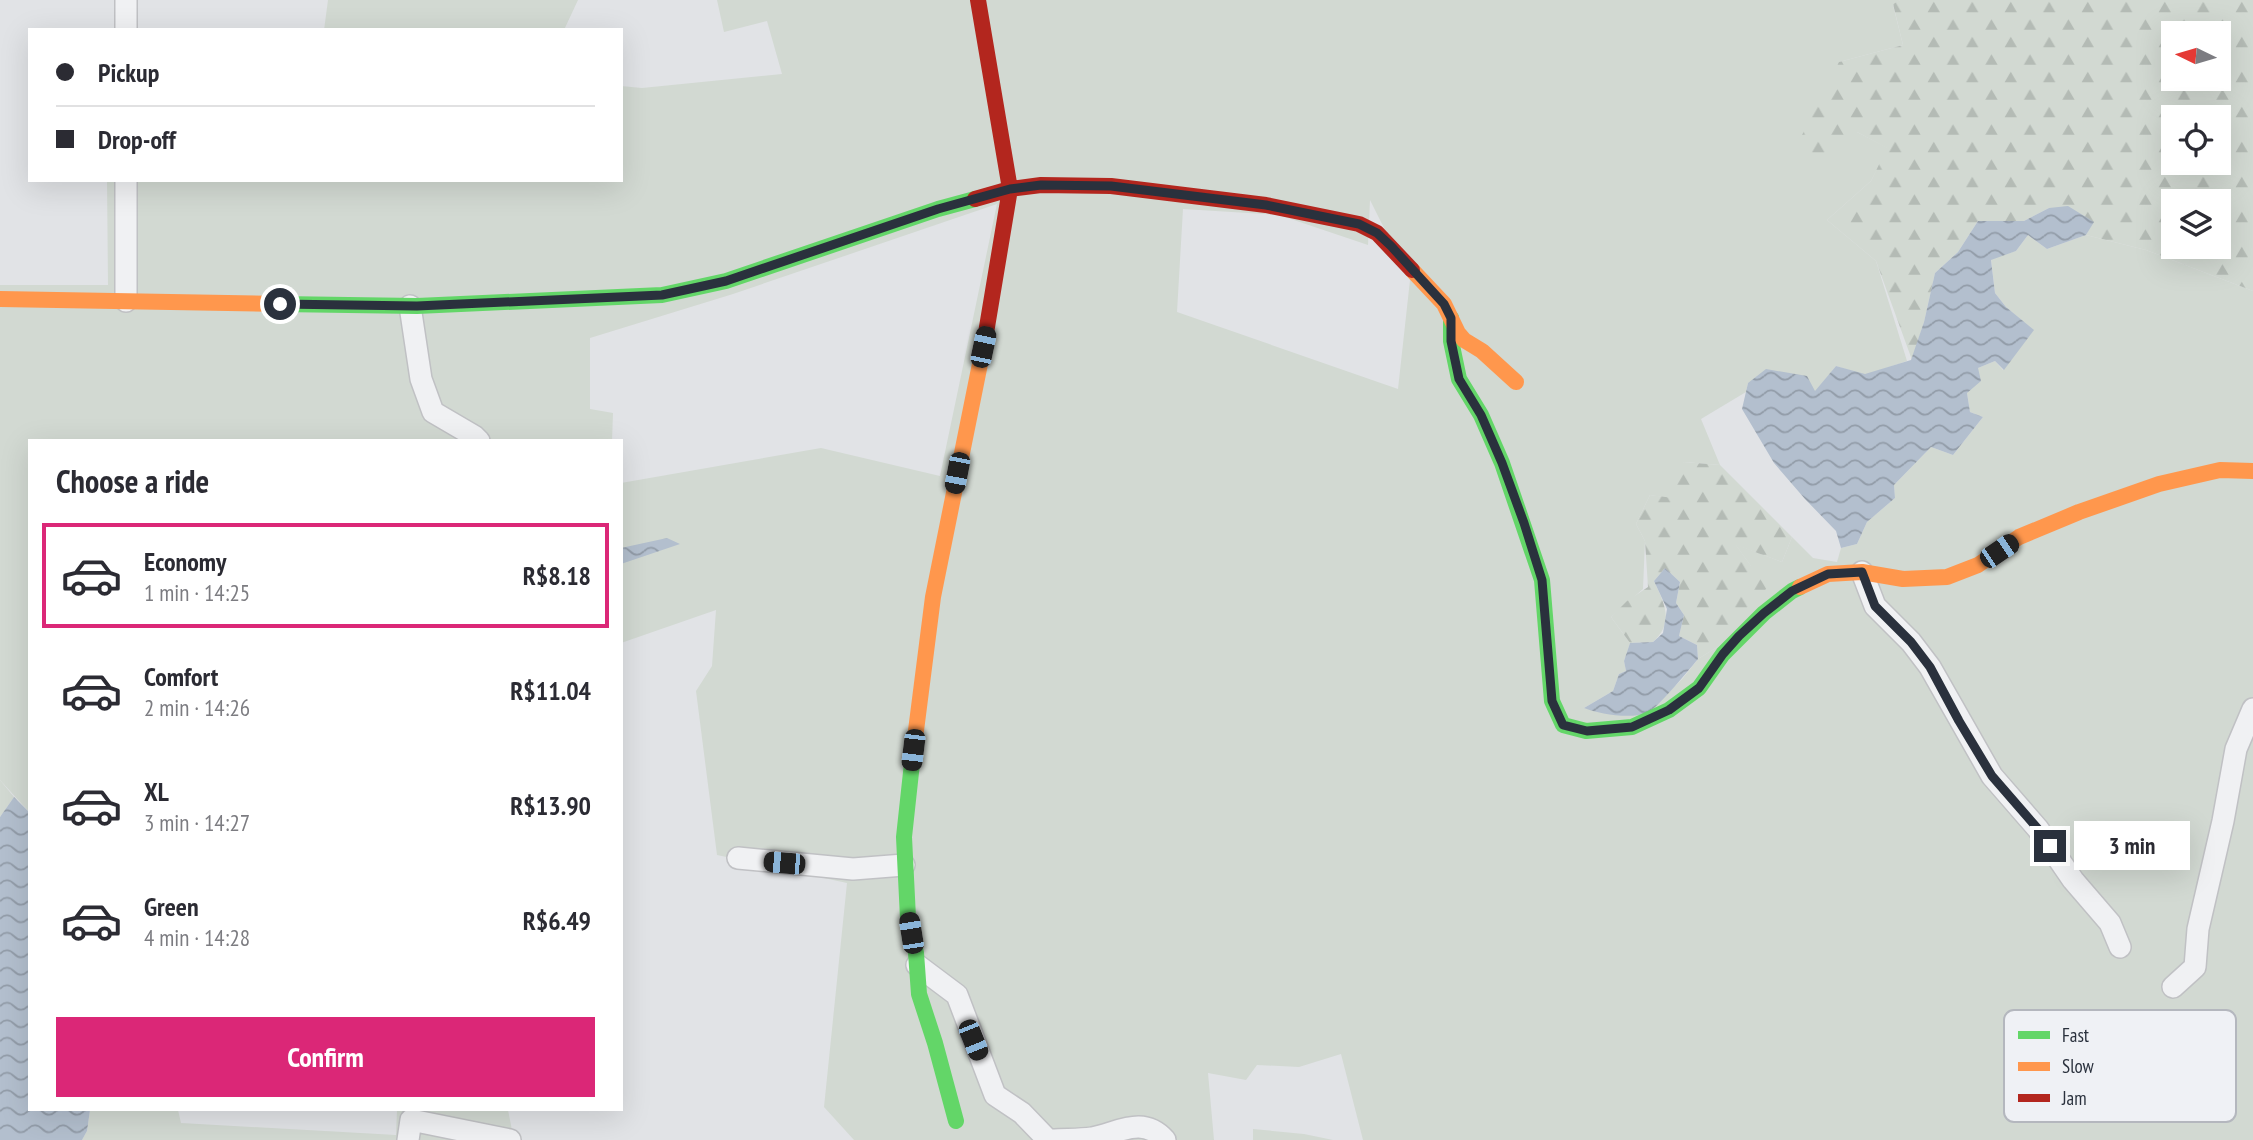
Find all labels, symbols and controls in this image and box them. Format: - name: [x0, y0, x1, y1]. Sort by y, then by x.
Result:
- north arrow: [2161, 21, 2231, 91]
- map controls: [2161, 21, 2231, 259]
- text: Pickup: [98, 56, 159, 89]
- button: locate: [2161, 105, 2231, 175]
- text: Drop-off: [98, 123, 176, 156]
- button: layers: [2161, 189, 2231, 259]
- route start: [264, 288, 296, 320]
- car: [969, 324, 998, 370]
- car: [943, 450, 972, 496]
- text: Choose a ride: [56, 460, 209, 502]
- car: [1976, 531, 2023, 571]
- icon: car: [60, 544, 123, 607]
- text: Economy: [144, 545, 226, 578]
- text: R$8.18: [523, 559, 591, 592]
- text: 1 min · 14:25: [144, 578, 250, 607]
- icon: car: [60, 659, 123, 722]
- text: Comfort: [144, 660, 218, 693]
- text: R$11.04: [510, 674, 591, 707]
- text: 2 min · 14:26: [144, 693, 250, 722]
- car: [901, 728, 926, 772]
- icon: car: [60, 774, 123, 837]
- text: XL: [144, 775, 169, 808]
- text: R$13.90: [510, 789, 591, 822]
- text: 3 min · 14:27: [144, 808, 250, 837]
- callout: 3 min: [2074, 822, 2190, 870]
- route end: [2034, 830, 2066, 862]
- text: 3 min: [2109, 831, 2155, 860]
- car: [763, 851, 806, 875]
- icon: car: [60, 889, 123, 952]
- text: Green: [144, 890, 199, 923]
- text: R$6.49: [523, 904, 591, 937]
- car: [898, 911, 925, 955]
- text: 4 min · 14:28: [144, 923, 250, 952]
- legend: [2004, 1010, 2236, 1122]
- button: Confirm: [56, 1017, 595, 1097]
- car: [956, 1017, 991, 1063]
- text: Fast: [2062, 1023, 2090, 1047]
- text: Slow: [2062, 1054, 2095, 1078]
- text: Jam: [2061, 1086, 2087, 1110]

